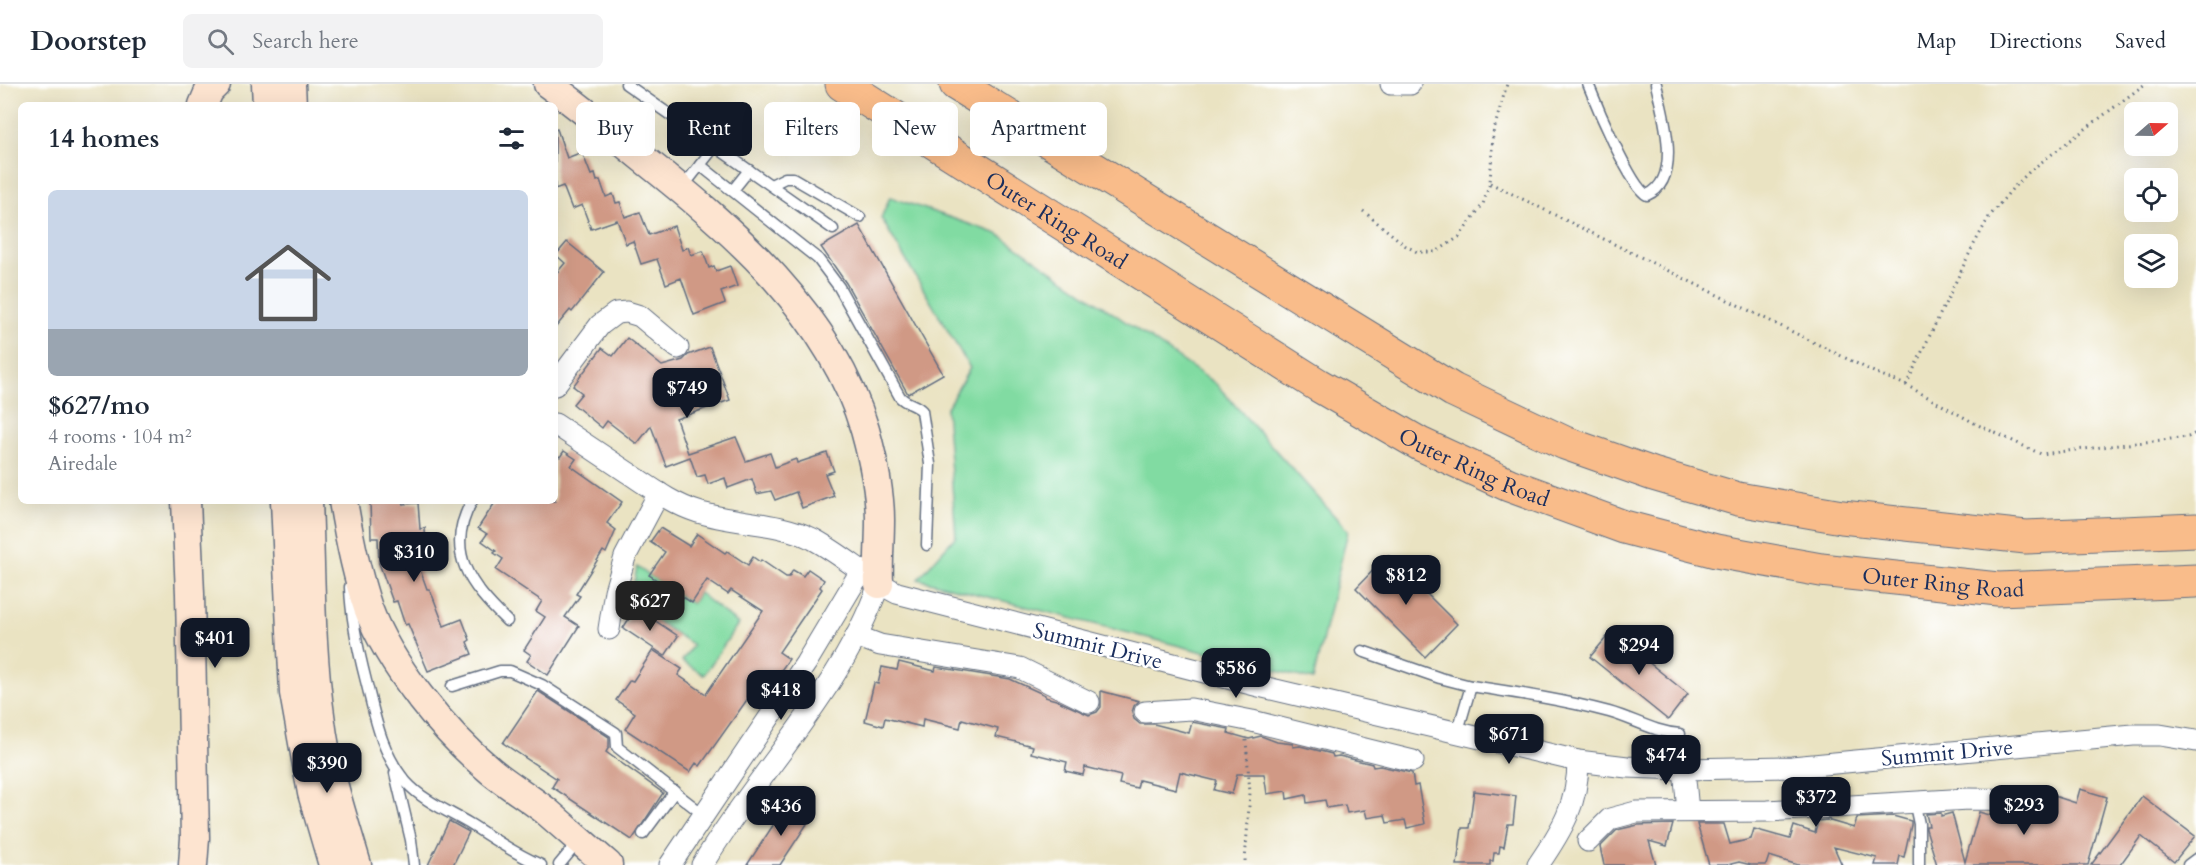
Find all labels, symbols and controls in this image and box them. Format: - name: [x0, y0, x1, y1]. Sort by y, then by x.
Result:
- search box: [183, 14, 603, 68]
- text: Doorstep: [30, 22, 147, 60]
- icon: search: [204, 25, 237, 58]
- text: Search here: [252, 26, 359, 56]
- text: Map: [1916, 27, 1956, 56]
- text: Directions: [1989, 27, 2082, 56]
- text: Saved: [2115, 27, 2166, 56]
- chip: Buy: [576, 102, 655, 156]
- chip: Rent: [667, 102, 752, 156]
- chip: Filters: [764, 102, 860, 156]
- chip: New: [872, 102, 958, 156]
- chip: Apartment: [970, 102, 1107, 156]
- north arrow: [2124, 102, 2178, 156]
- map controls: [2124, 102, 2178, 288]
- text: 14 homes: [48, 121, 159, 156]
- icon: filters: [495, 122, 528, 155]
- street label: Outer Ring Road: [979, 164, 1133, 277]
- button: locate: [2124, 168, 2178, 222]
- icon: home: [234, 229, 342, 337]
- button: layers: [2124, 234, 2178, 288]
- pin: $749: [651, 368, 723, 419]
- text: $749: [667, 374, 707, 401]
- text: $627/mo: [48, 388, 150, 423]
- street label: Outer Ring Road: [1393, 421, 1554, 515]
- text: 4 rooms · 104 m²: [48, 423, 192, 450]
- text: Airedale: [48, 450, 118, 477]
- pin: $310: [378, 532, 450, 583]
- text: $310: [394, 538, 434, 565]
- pin: $812: [1370, 555, 1442, 606]
- text: $812: [1386, 561, 1426, 588]
- street label: Outer Ring Road: [1861, 561, 2025, 605]
- pin: $627: [614, 581, 686, 632]
- text: $627: [630, 587, 670, 614]
- street label: Summit Drive: [1030, 615, 1166, 677]
- pin: $401: [179, 618, 251, 669]
- text: $401: [195, 624, 235, 651]
- pin: $294: [1603, 625, 1675, 676]
- text: $294: [1619, 631, 1659, 658]
- pin: $586: [1200, 648, 1272, 699]
- text: $586: [1216, 654, 1256, 681]
- pin: $418: [745, 670, 817, 721]
- text: $418: [761, 676, 801, 703]
- pin: $671: [1473, 714, 1545, 765]
- text: $671: [1489, 720, 1529, 747]
- street label: Summit Drive: [1880, 732, 2014, 774]
- pin: $474: [1630, 735, 1702, 786]
- text: $474: [1646, 741, 1686, 768]
- pin: $390: [291, 743, 363, 794]
- text: $390: [307, 749, 347, 776]
- pin: $372: [1780, 777, 1852, 828]
- text: $372: [1796, 783, 1836, 810]
- pin: $293: [1988, 785, 2060, 836]
- pin: $436: [745, 786, 817, 837]
- text: $293: [2004, 791, 2044, 818]
- text: $436: [761, 792, 801, 819]

